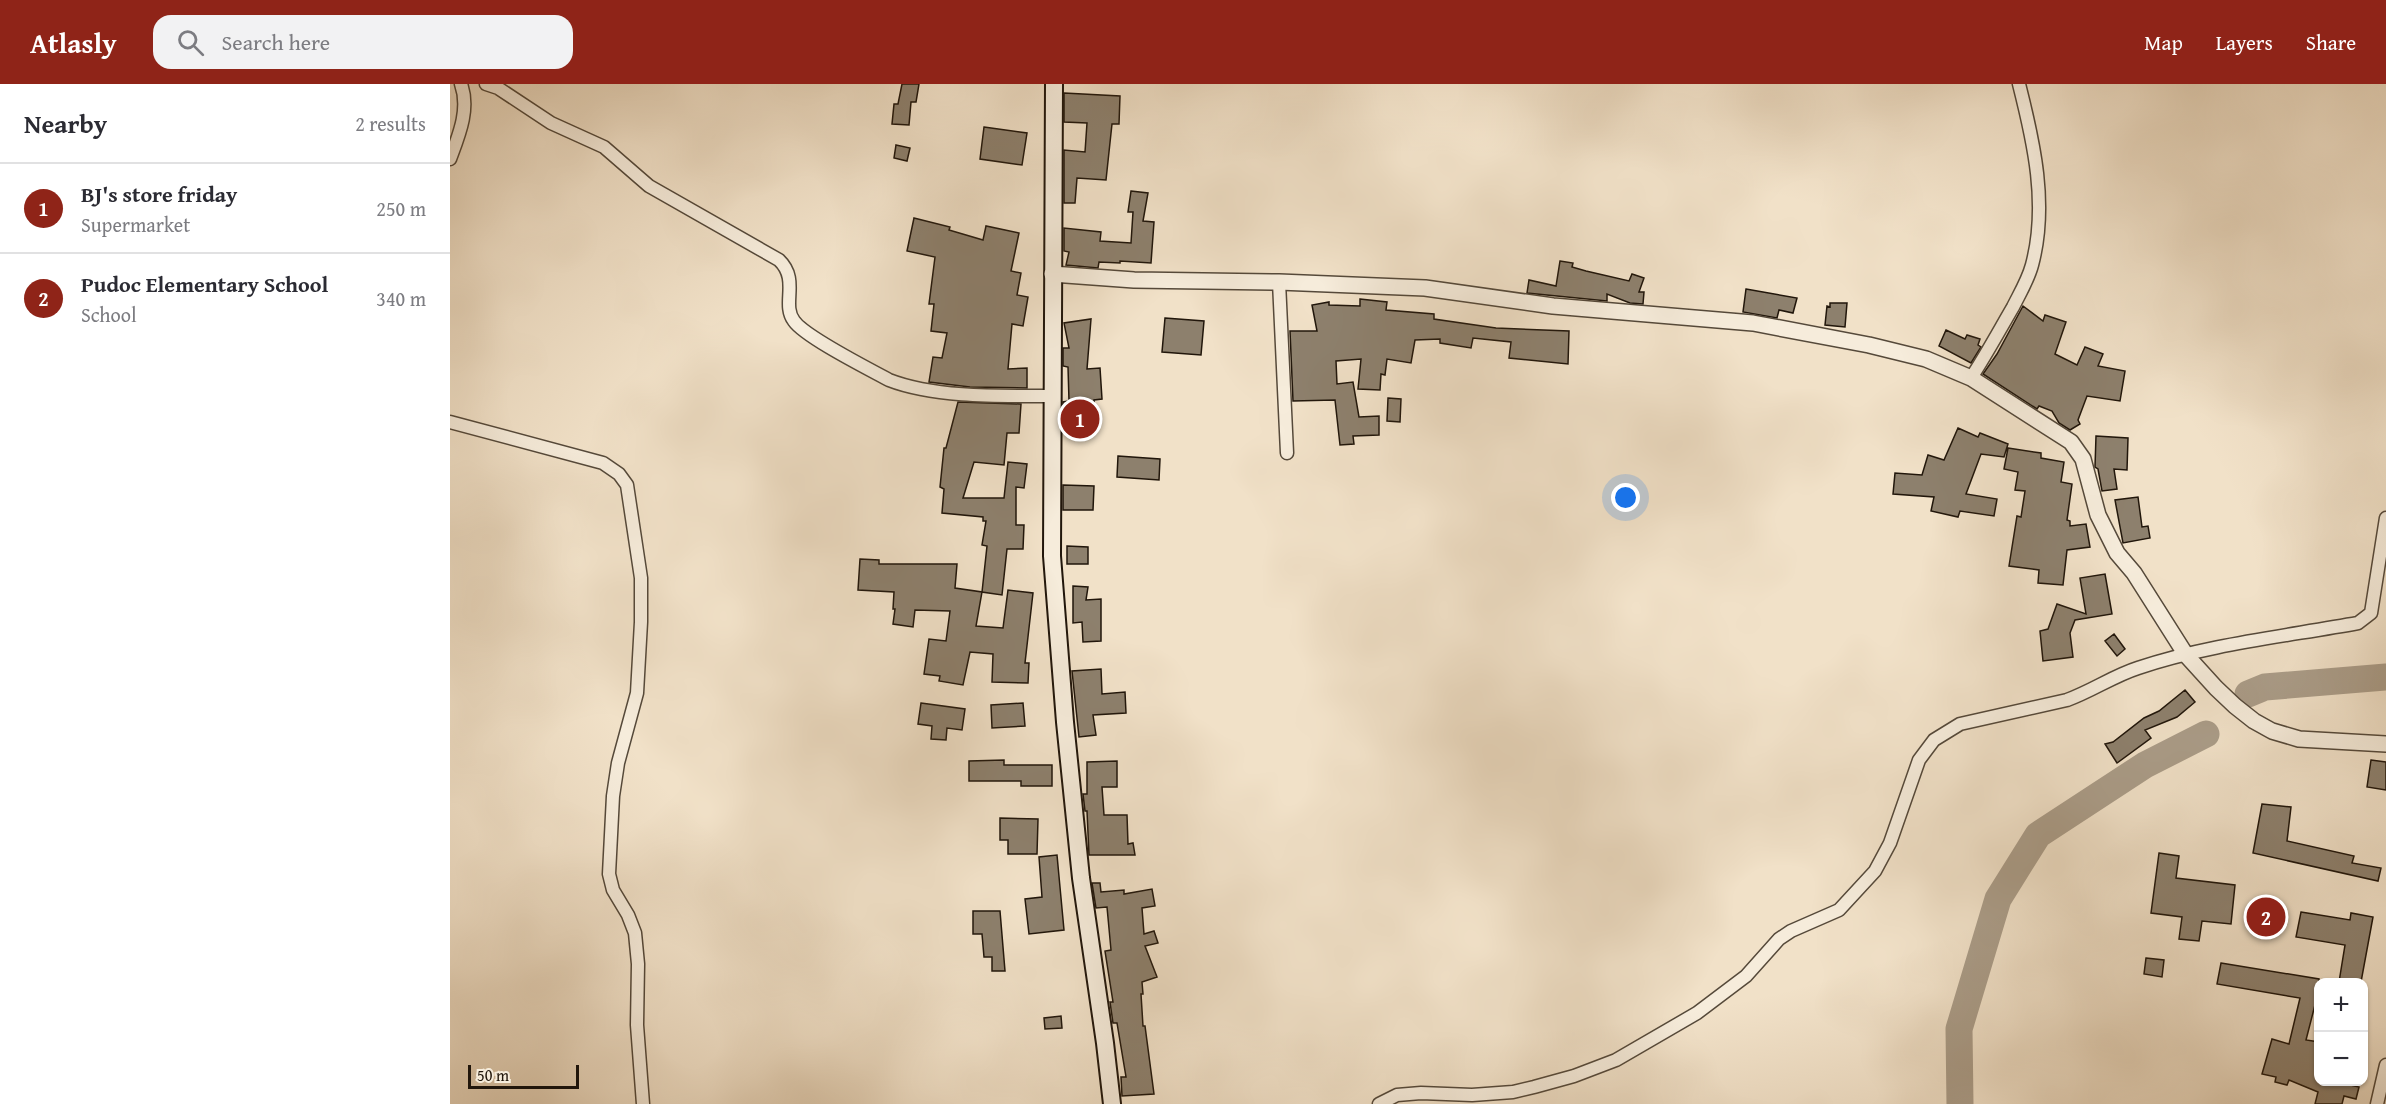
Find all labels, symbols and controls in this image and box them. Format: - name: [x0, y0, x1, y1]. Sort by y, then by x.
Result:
- search box: [153, 15, 573, 69]
- text: Atlasly: [30, 22, 117, 63]
- icon: search: [174, 26, 207, 59]
- text: Search here: [222, 26, 330, 58]
- text: Map: [2144, 27, 2183, 58]
- text: Layers: [2216, 27, 2273, 58]
- text: Share: [2306, 27, 2356, 58]
- text: Nearby: [24, 104, 107, 143]
- text: 2 results: [355, 109, 426, 138]
- text: BJ's store friday: [81, 178, 237, 210]
- text: 1: [38, 194, 49, 223]
- text: 250 m: [376, 194, 426, 223]
- text: Supermarket: [81, 210, 190, 239]
- text: Pudoc Elementary School: [81, 268, 328, 300]
- text: 2: [38, 284, 49, 313]
- text: 340 m: [376, 284, 426, 313]
- text: School: [81, 300, 137, 329]
- pin: 1: [1060, 396, 1100, 442]
- your location: [1611, 483, 1640, 512]
- pin: 2: [2246, 894, 2286, 940]
- map controls: [2314, 978, 2368, 1086]
- button: +: [2314, 978, 2368, 1032]
- button: −: [2314, 1032, 2368, 1086]
- scale bar: [468, 1062, 579, 1090]
- text: 50 m: [477, 1063, 509, 1087]

